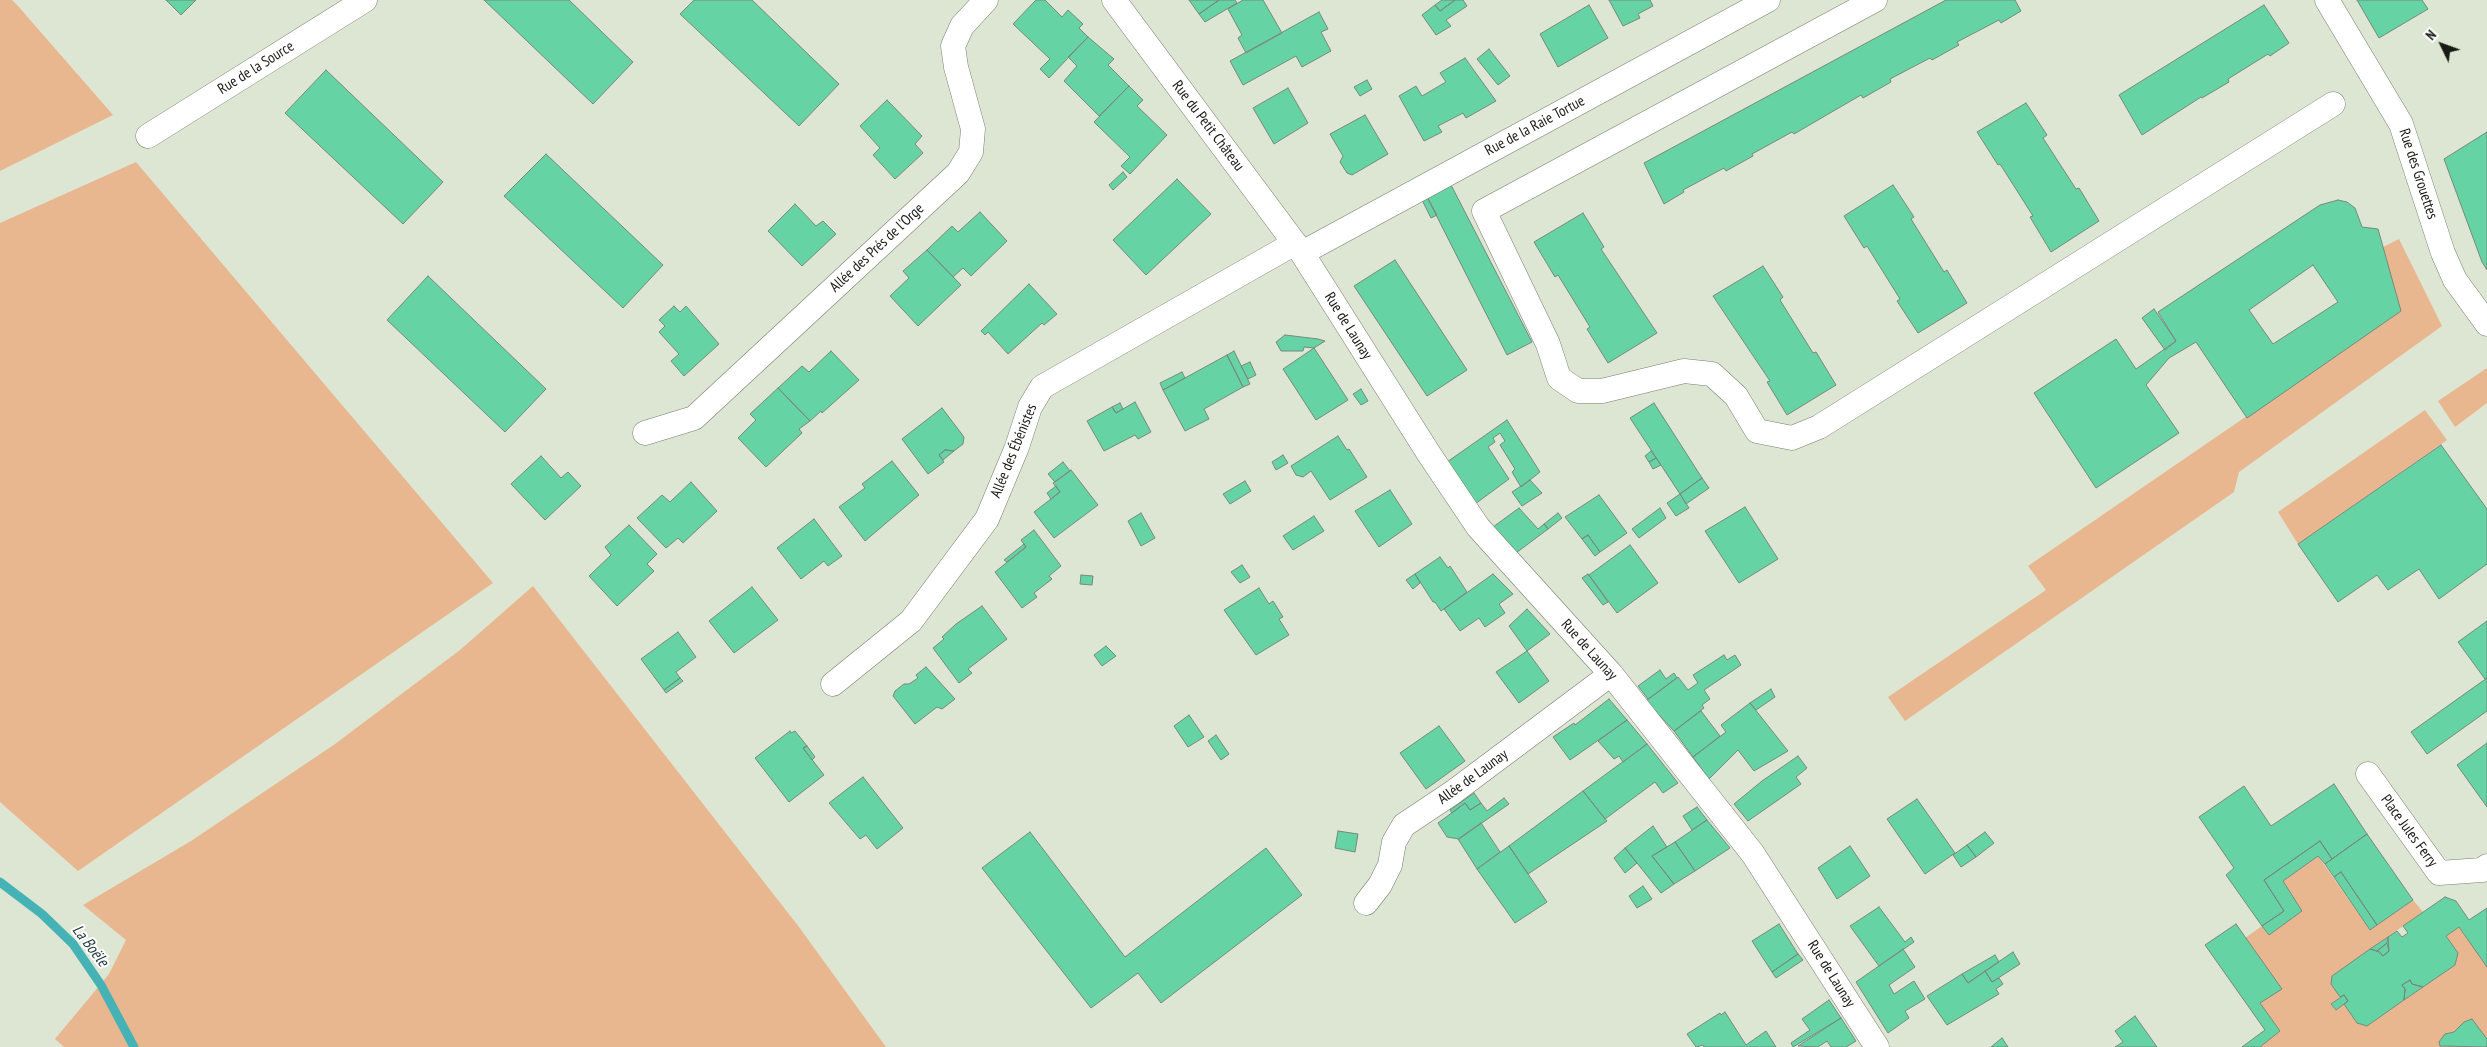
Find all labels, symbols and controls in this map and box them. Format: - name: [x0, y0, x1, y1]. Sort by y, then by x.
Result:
- north arrow: [2417, 20, 2467, 70]
- text: N: [2422, 26, 2440, 44]
- street label: Rue de la Source: [215, 37, 297, 99]
- street label: Rue du Petit Château: [1168, 77, 1248, 175]
- street label: Rue de la Raie Tortue: [1482, 92, 1588, 160]
- street label: Rue des Grouettes: [2395, 126, 2441, 222]
- street label: Allée des Prés de l'Orge: [826, 200, 928, 296]
- street label: Rue de Launay: [1320, 289, 1376, 363]
- street label: Allée des Ébénistes: [987, 401, 1041, 501]
- street label: Rue de Launay: [1557, 616, 1621, 684]
- street label: Allée de Launay: [1434, 746, 1512, 808]
- street label: Place Jules Ferry: [2377, 791, 2441, 871]
- water label: La Boële: [68, 921, 112, 971]
- street label: Rue de Launay: [1803, 937, 1859, 1011]

